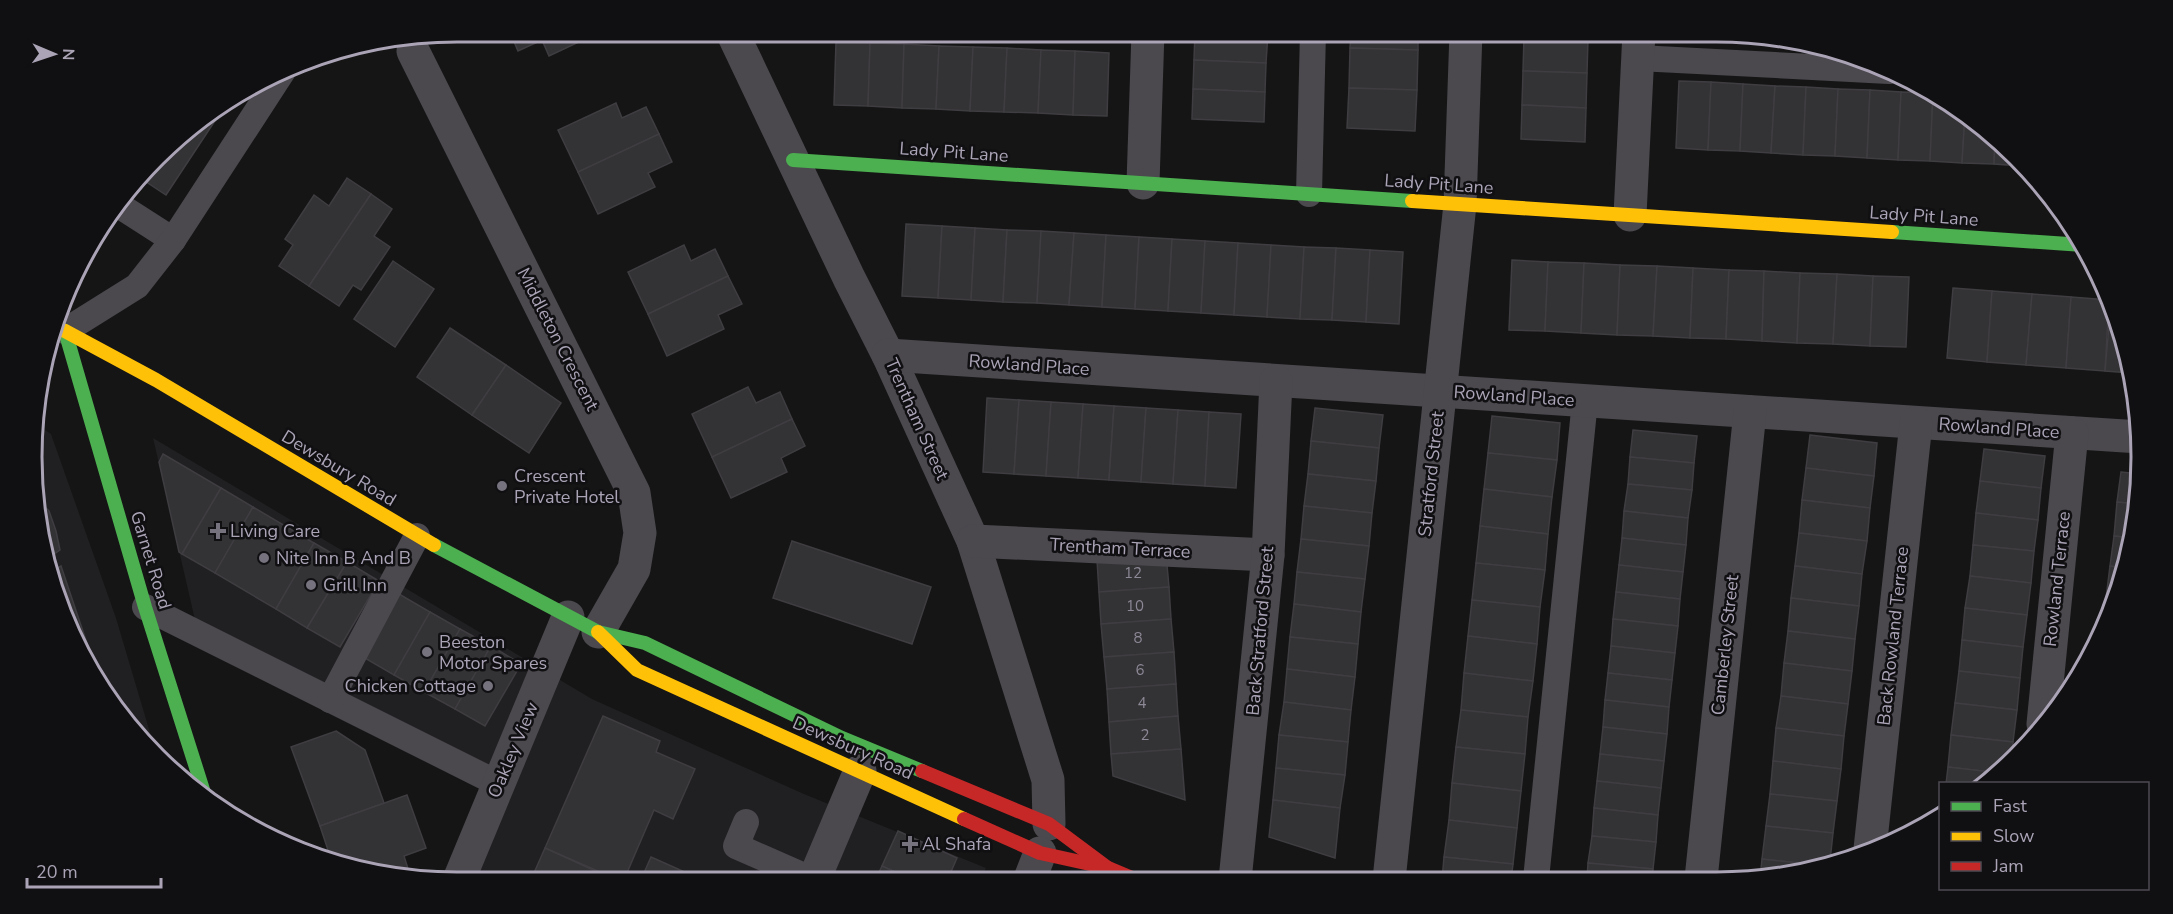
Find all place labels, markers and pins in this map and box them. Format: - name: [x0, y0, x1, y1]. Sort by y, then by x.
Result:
- place label: Crescent Private Hotel: [514, 464, 620, 509]
- marker: Crescent Private Hotel: [495, 479, 509, 493]
- place label: Living Care: [230, 519, 320, 543]
- marker: Living Care: [211, 524, 225, 538]
- place label: Nite Inn B And B: [276, 546, 411, 570]
- marker: Nite Inn B And B: [257, 551, 271, 565]
- place label: Grill Inn: [323, 573, 387, 597]
- marker: Grill Inn: [304, 578, 318, 592]
- place label: Beeston Motor Spares: [439, 630, 547, 675]
- marker: Beeston Motor Spares: [420, 645, 434, 659]
- place label: Chicken Cottage: [345, 674, 476, 698]
- marker: Chicken Cottage: [481, 679, 495, 693]
- place label: Al Shafa: [922, 832, 991, 856]
- marker: Al Shafa: [903, 837, 917, 851]

